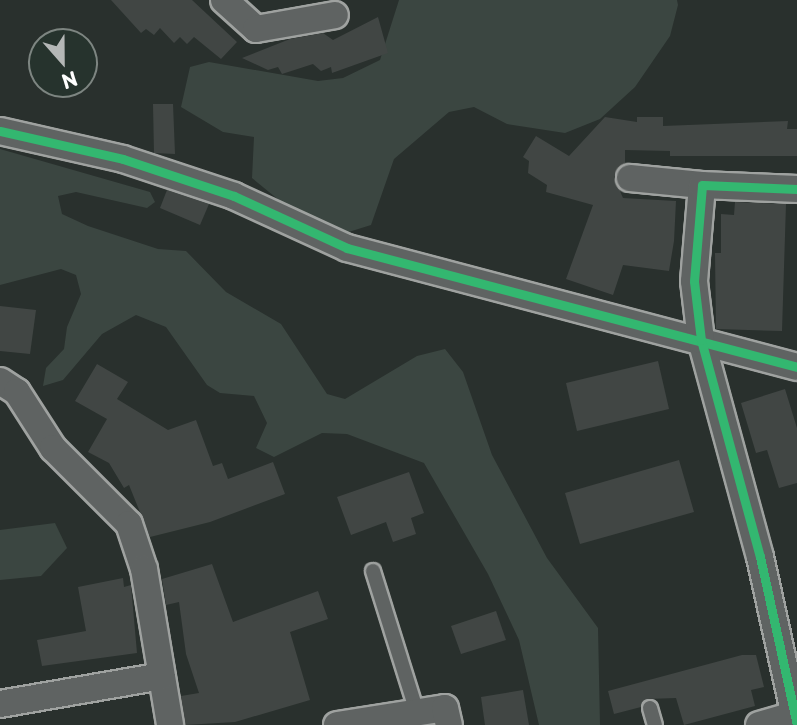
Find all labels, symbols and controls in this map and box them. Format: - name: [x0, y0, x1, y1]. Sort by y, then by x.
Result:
- north arrow: [28, 28, 98, 98]
- text: N: [58, 65, 82, 97]

